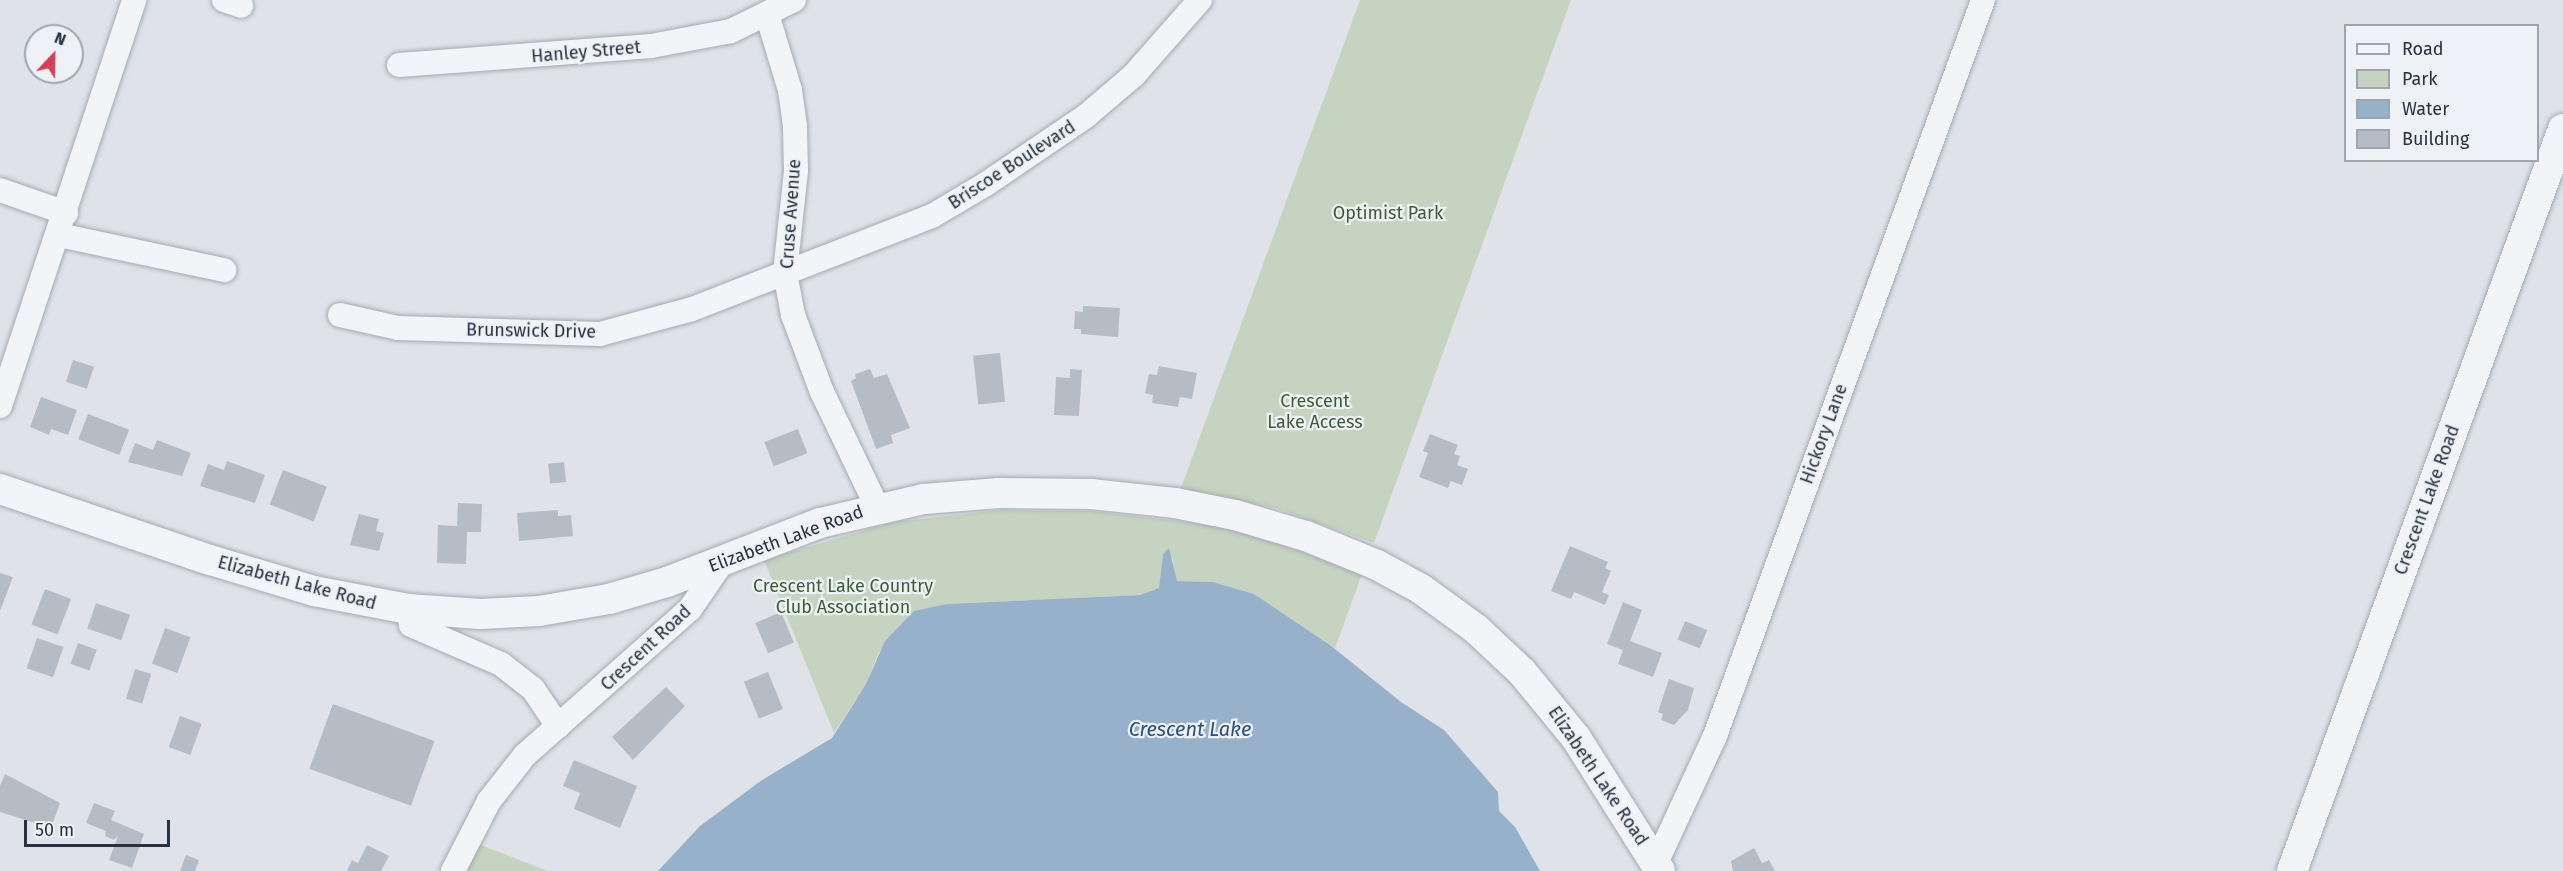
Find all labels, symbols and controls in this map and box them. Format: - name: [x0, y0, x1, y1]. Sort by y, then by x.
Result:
- north arrow: [24, 24, 84, 84]
- legend: [2344, 24, 2539, 162]
- text: N: [52, 28, 69, 49]
- street label: Hanley Street: [530, 36, 642, 68]
- text: Road: [2402, 38, 2444, 60]
- text: Park: [2402, 68, 2437, 90]
- text: Water: [2402, 98, 2449, 120]
- street label: Briscoe Boulevard: [944, 116, 1080, 214]
- text: Building: [2402, 128, 2469, 150]
- street label: Cruse Avenue: [776, 158, 806, 270]
- park label: Optimist Park: [1333, 202, 1443, 224]
- street label: Brunswick Drive: [466, 319, 596, 343]
- street label: Hickory Lane: [1796, 381, 1852, 487]
- park label: Crescent Lake Access: [1267, 391, 1363, 434]
- street label: Crescent Lake Road: [2390, 422, 2464, 578]
- street label: Elizabeth Lake Road: [706, 501, 866, 577]
- street label: Elizabeth Lake Road: [215, 551, 379, 615]
- park label: Crescent Lake Country Club Association: [753, 576, 933, 618]
- street label: Crescent Road: [596, 601, 696, 695]
- street label: Elizabeth Lake Road: [1543, 702, 1653, 850]
- water label: Crescent Lake: [1129, 717, 1251, 741]
- scale bar: [27, 808, 172, 846]
- text: 50 m: [35, 819, 74, 841]

